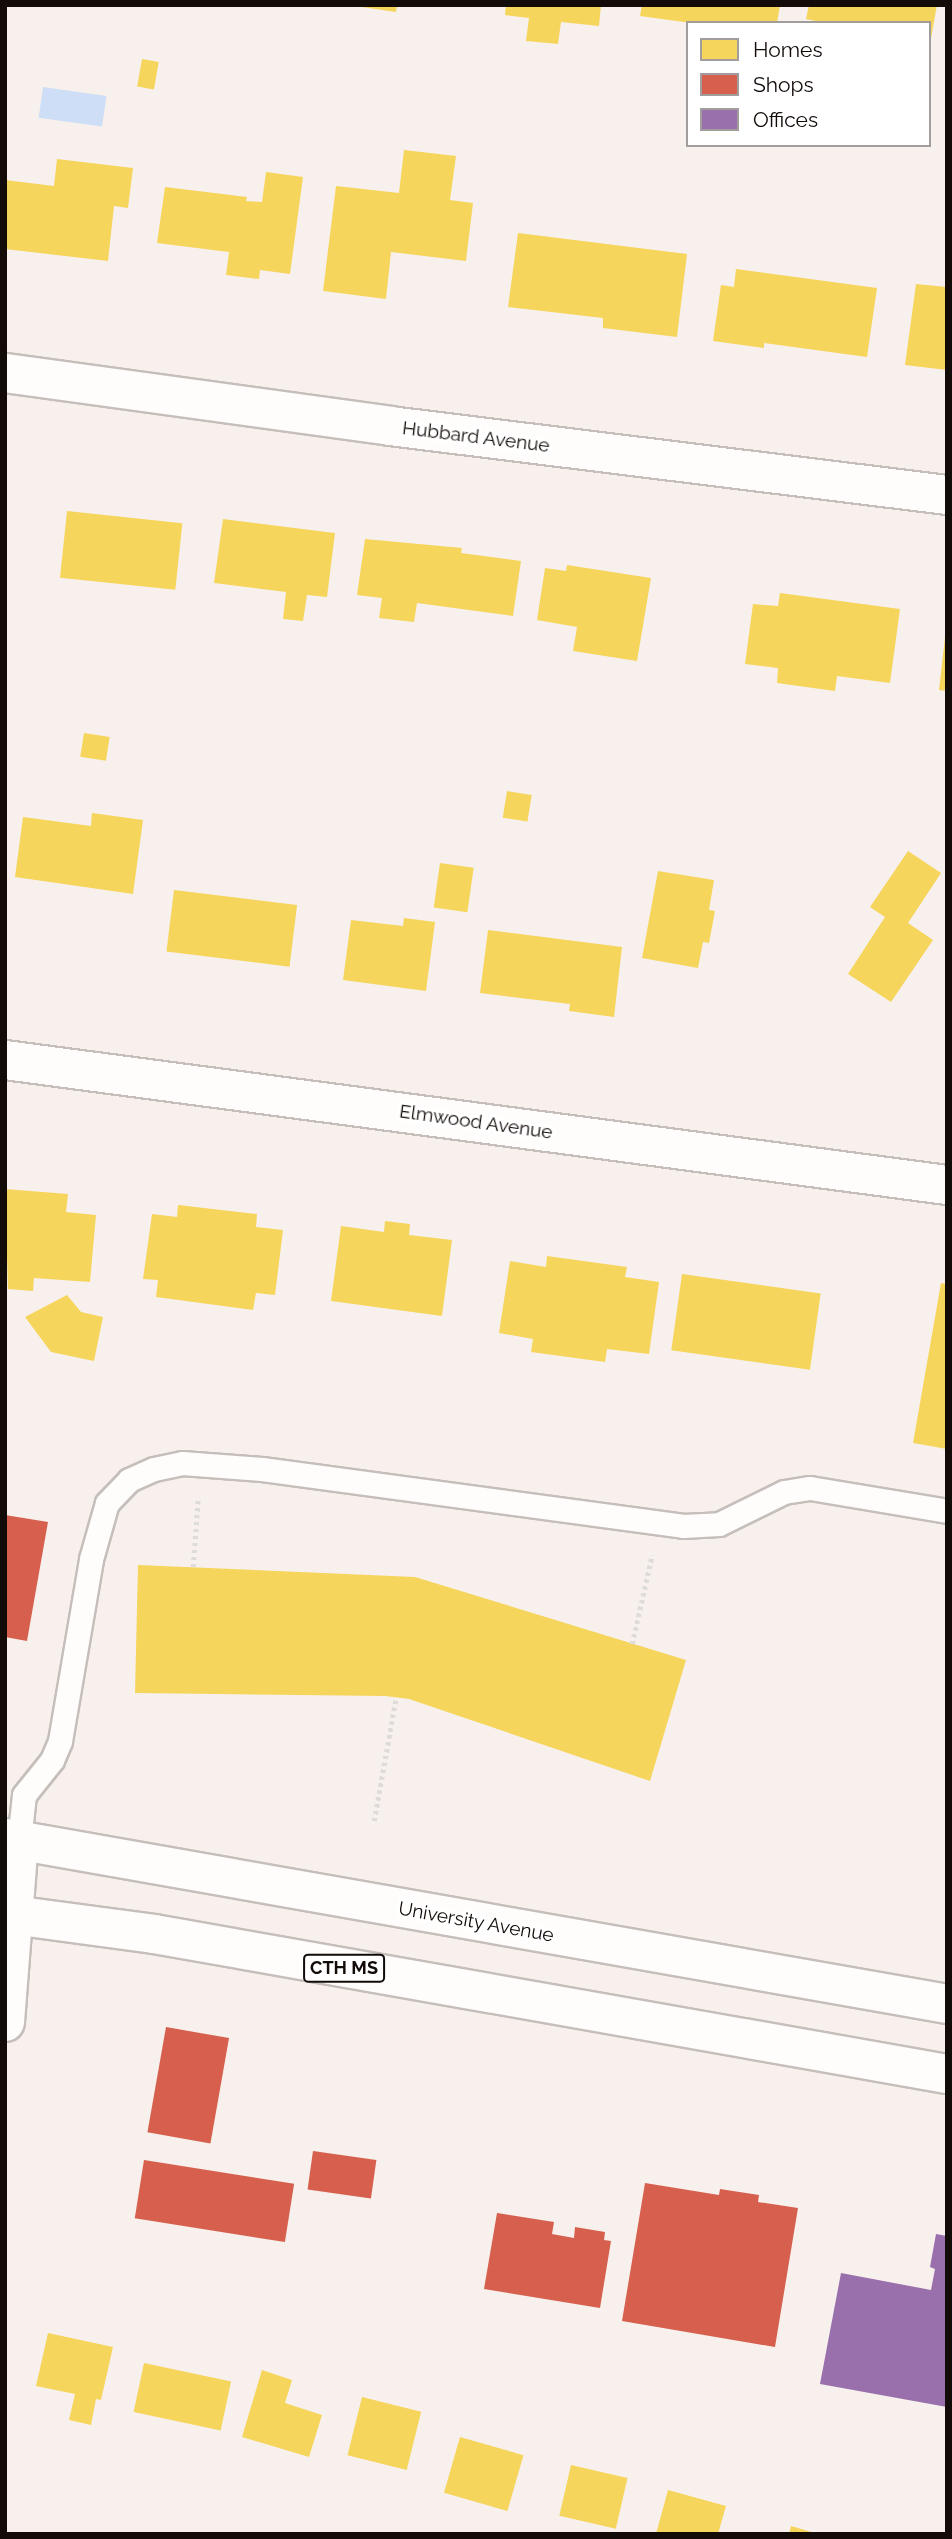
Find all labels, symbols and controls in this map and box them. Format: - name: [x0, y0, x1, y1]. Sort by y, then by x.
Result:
- legend: [686, 21, 931, 147]
- text: Homes: [753, 37, 823, 62]
- text: Shops: [753, 72, 814, 97]
- text: Offices: [753, 107, 818, 132]
- street label: Hubbard Avenue: [401, 417, 551, 457]
- street label: Elmwood Avenue: [398, 1100, 554, 1144]
- street label: University Avenue: [396, 1897, 556, 1947]
- road number: CTH MS: [302, 1954, 386, 1982]

